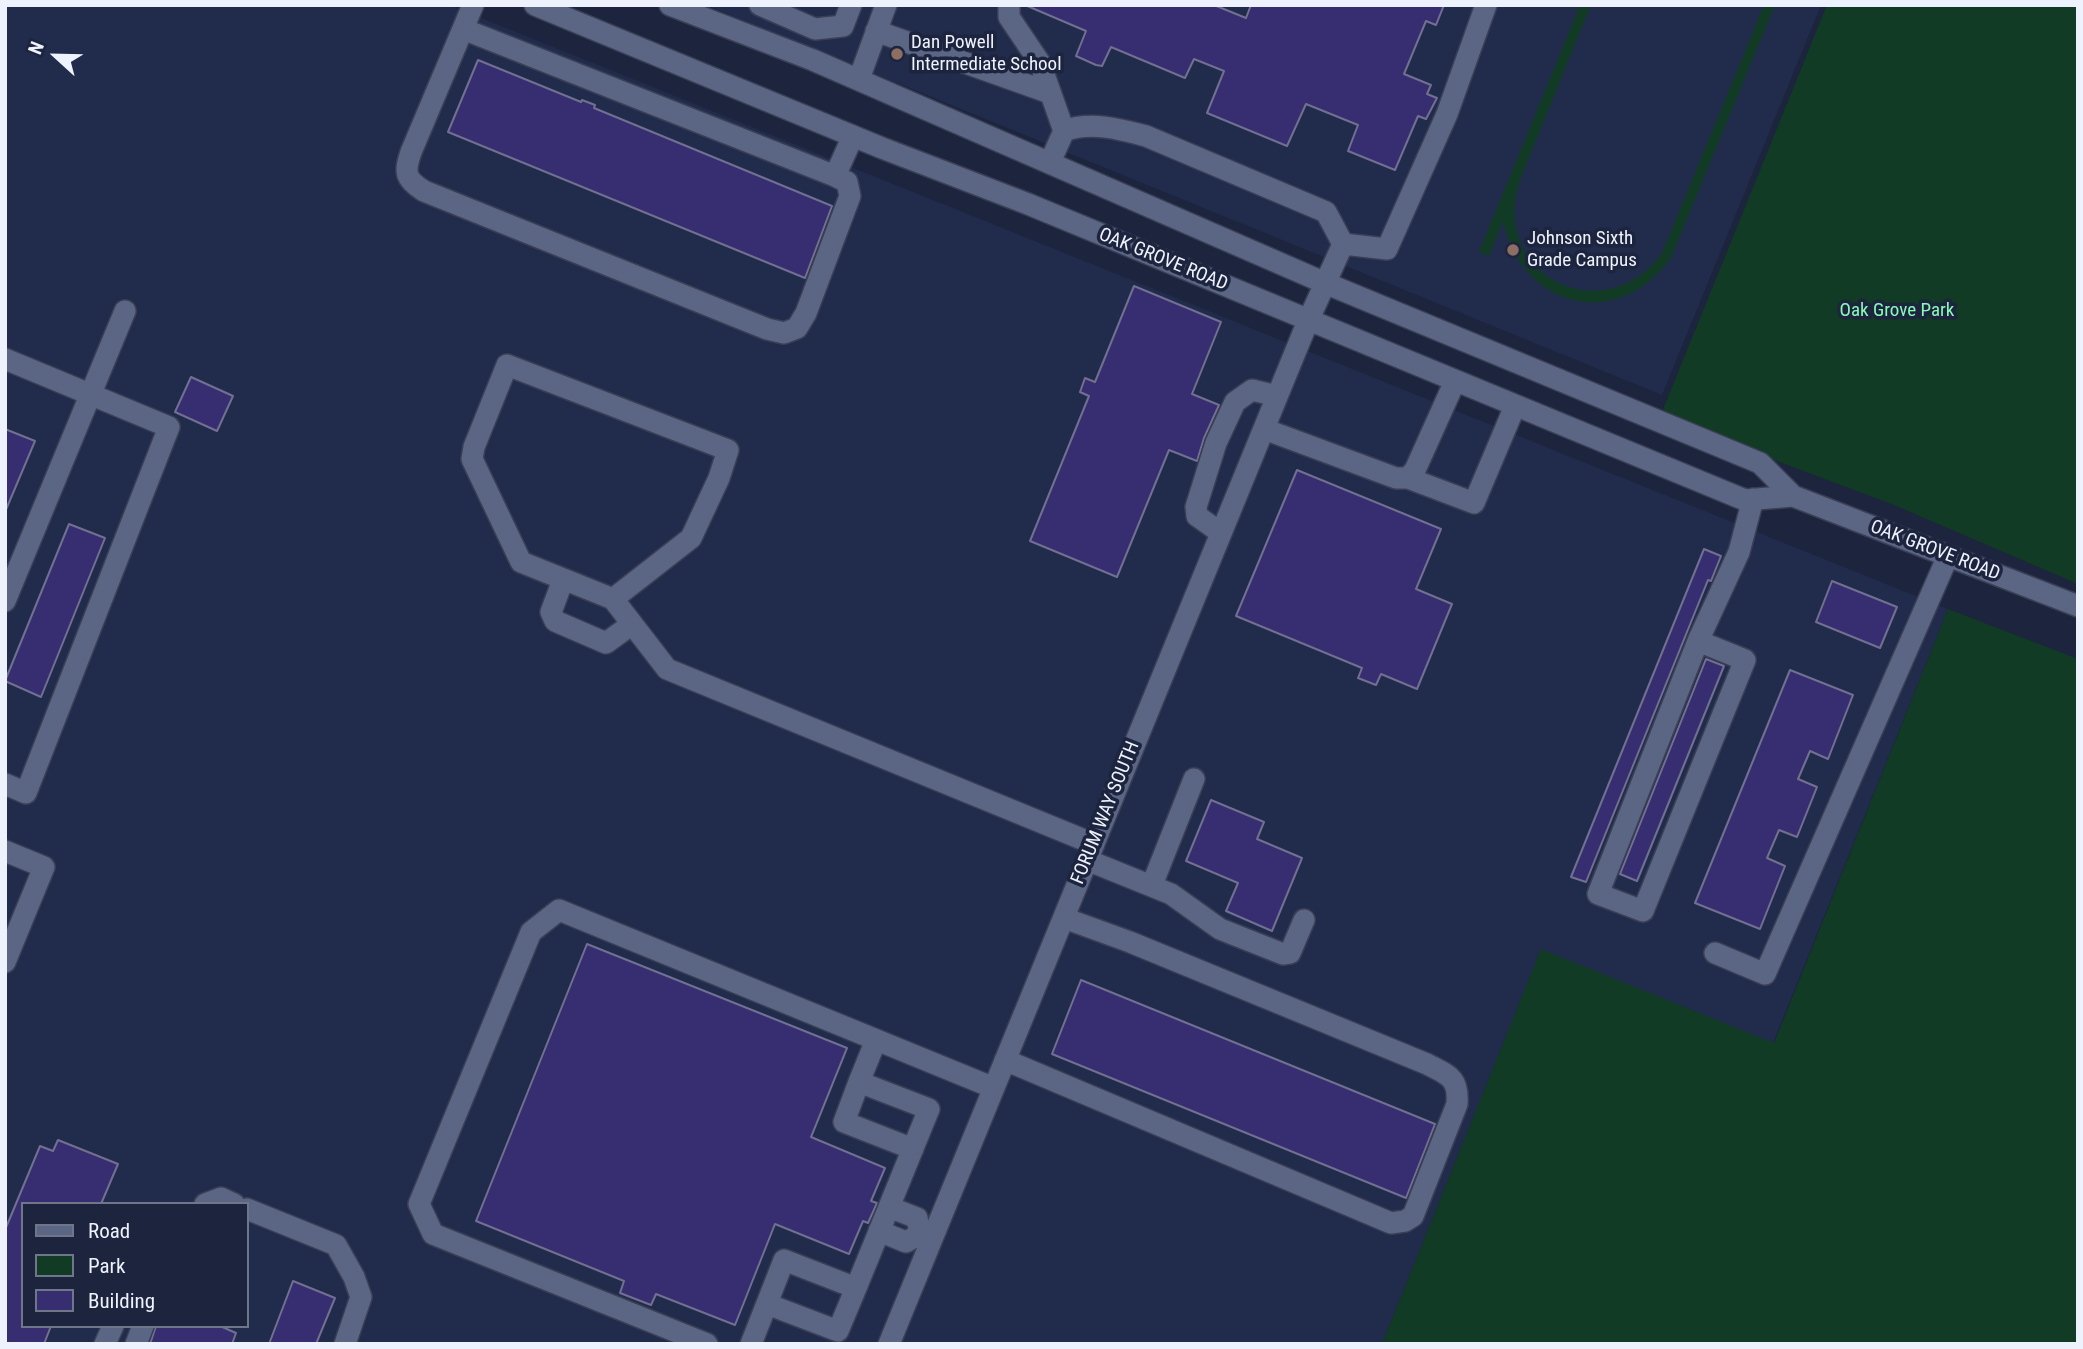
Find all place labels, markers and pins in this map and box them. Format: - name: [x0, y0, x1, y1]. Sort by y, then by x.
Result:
- place label: Dan Powell Intermediate School: [911, 32, 1061, 76]
- marker: Dan Powell Intermediate School: [889, 46, 905, 62]
- place label: Johnson Sixth Grade Campus: [1527, 228, 1637, 272]
- marker: Johnson Sixth Grade Campus: [1505, 242, 1521, 258]

